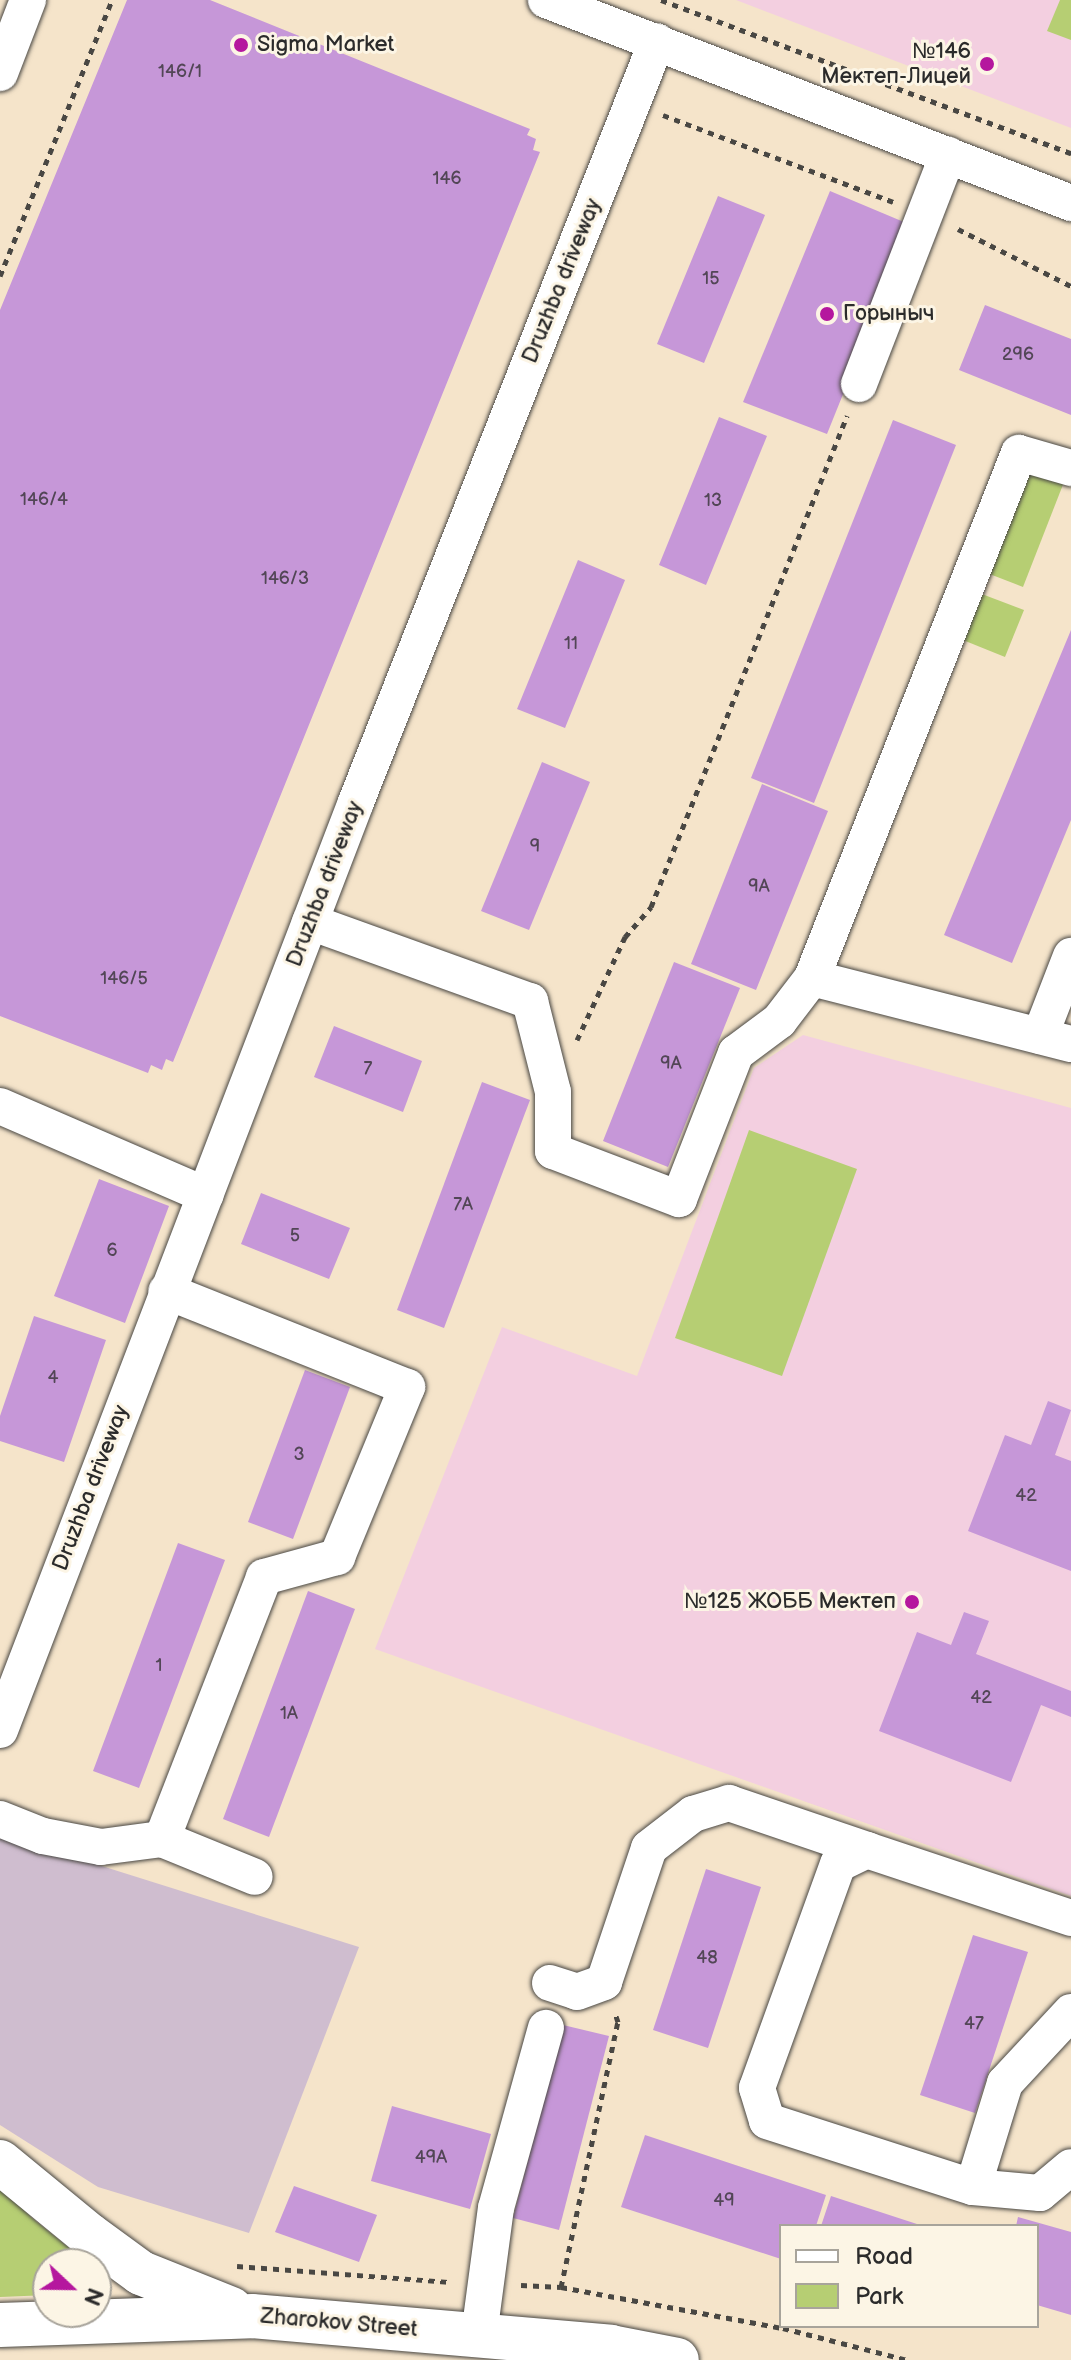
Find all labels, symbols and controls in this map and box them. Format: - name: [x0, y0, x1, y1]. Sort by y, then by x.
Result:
- place label: Sigma Market: [257, 32, 394, 58]
- marker: Sigma Market: [232, 36, 250, 54]
- place label: №146 Мектеп-Лицей: [821, 38, 971, 90]
- marker: №146 Мектеп-Лицей: [978, 55, 996, 73]
- house number: 146/1: [158, 61, 202, 83]
- house number: 146: [433, 168, 461, 190]
- street label: Druzhba driveway: [517, 195, 607, 367]
- house number: 15: [702, 268, 720, 290]
- place label: Горыныч: [843, 301, 934, 327]
- marker: Горыныч: [818, 305, 836, 323]
- house number: 296: [1002, 344, 1034, 366]
- house number: 146/4: [20, 489, 68, 511]
- house number: 13: [704, 490, 722, 512]
- house number: 146/3: [261, 568, 309, 590]
- house number: 11: [564, 633, 578, 655]
- street label: Druzhba driveway: [281, 797, 369, 971]
- house number: 9: [530, 836, 540, 858]
- house number: 9А: [748, 876, 770, 898]
- house number: 146/5: [100, 968, 148, 990]
- house number: 9А: [660, 1053, 682, 1075]
- house number: 7: [364, 1058, 372, 1080]
- house number: 7А: [453, 1194, 473, 1216]
- house number: 5: [290, 1225, 300, 1247]
- house number: 6: [107, 1240, 117, 1262]
- house number: 4: [48, 1367, 58, 1389]
- street label: Druzhba driveway: [47, 1401, 135, 1575]
- house number: 3: [293, 1444, 305, 1466]
- house number: 42: [1015, 1485, 1037, 1507]
- place label: №125 ЖОББ Мектеп: [684, 1589, 896, 1615]
- marker: №125 ЖОББ Мектеп: [903, 1593, 921, 1611]
- house number: 1: [156, 1655, 162, 1677]
- house number: 42: [970, 1687, 992, 1709]
- house number: 1А: [280, 1703, 298, 1725]
- house number: 48: [696, 1947, 718, 1969]
- house number: 47: [964, 2013, 984, 2035]
- house number: 49А: [415, 2147, 447, 2169]
- house number: 49: [713, 2190, 735, 2212]
- legend: [779, 2224, 1039, 2328]
- text: Road: [855, 2242, 913, 2271]
- north arrow: [32, 2248, 112, 2328]
- text: Park: [855, 2282, 903, 2311]
- text: N: [77, 2284, 108, 2309]
- street label: Zharokov Street: [259, 2303, 419, 2343]

